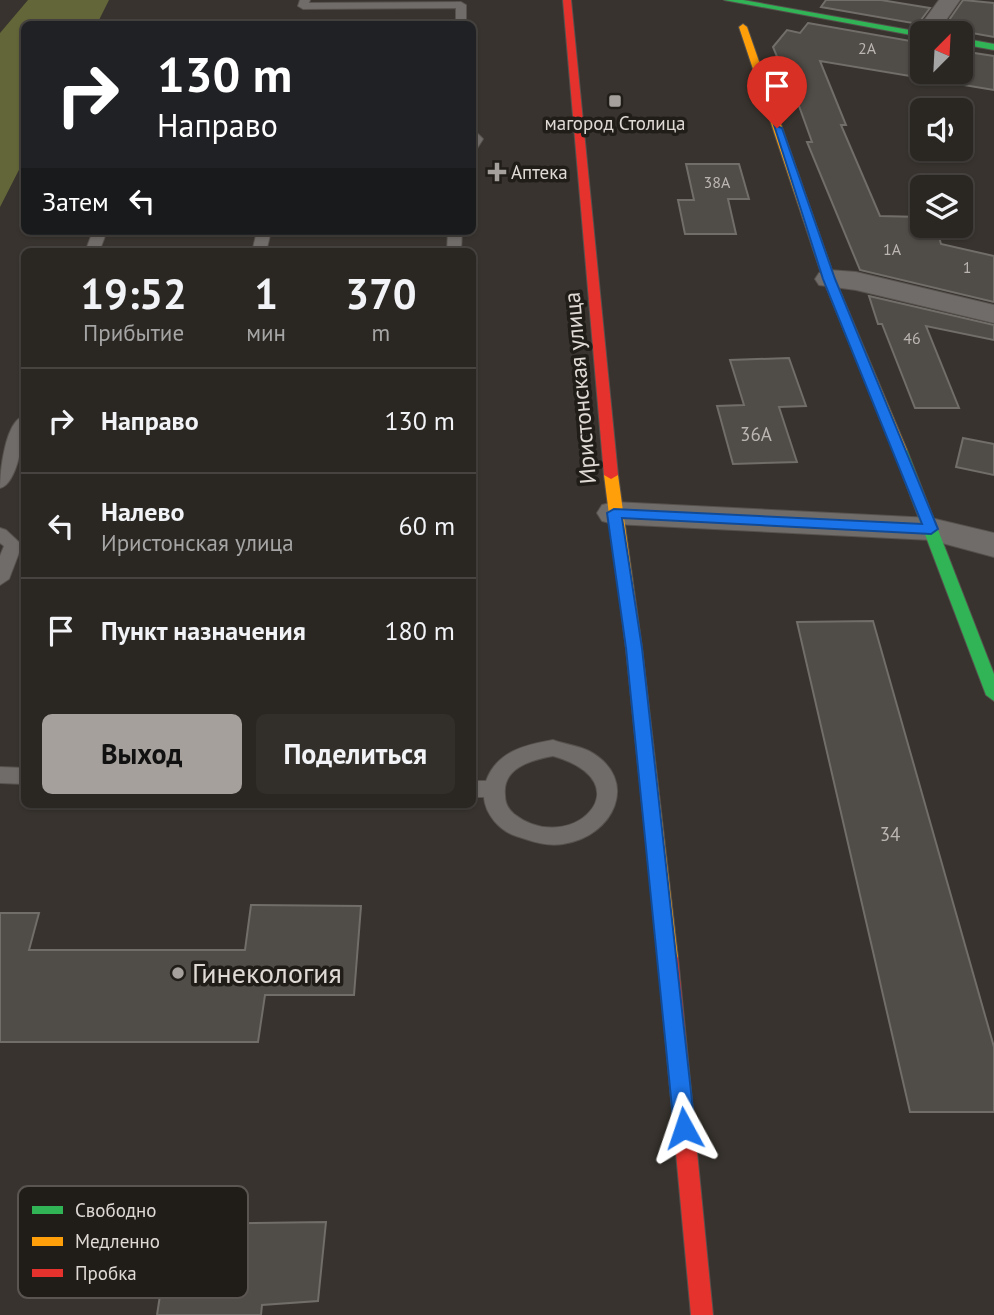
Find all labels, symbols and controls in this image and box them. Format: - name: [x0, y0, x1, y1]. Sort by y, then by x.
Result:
- north arrow: [910, 21, 973, 84]
- map controls: [910, 21, 973, 238]
- house number: 2А: [858, 38, 877, 58]
- text: 130 m: [157, 42, 292, 106]
- icon: right: [42, 49, 133, 140]
- pin: [747, 56, 807, 128]
- icon: arrive: [758, 67, 796, 105]
- marker: магород Столица: [607, 93, 623, 109]
- button: sound: [910, 98, 973, 161]
- text: Направо: [157, 104, 278, 146]
- place label: магород Столица: [544, 111, 686, 135]
- place label: Аптека: [511, 160, 568, 184]
- marker: Аптека: [489, 164, 505, 180]
- house number: 38А: [704, 172, 731, 192]
- button: layers: [910, 175, 973, 238]
- icon: left: [123, 182, 161, 220]
- text: Затем: [42, 185, 109, 218]
- house number: 1А: [883, 239, 902, 259]
- house number: 1: [963, 257, 971, 277]
- text: 19:52: [80, 266, 187, 321]
- text: 1: [254, 266, 278, 321]
- text: 370: [345, 266, 417, 321]
- street label: Иристонская улица: [557, 291, 602, 485]
- text: Прибытие: [83, 318, 184, 347]
- text: мин: [246, 318, 286, 347]
- text: m: [372, 318, 390, 347]
- house number: 46: [903, 328, 921, 348]
- icon: right: [42, 402, 80, 440]
- text: Направо: [101, 404, 199, 437]
- text: 130 m: [384, 404, 455, 437]
- house number: 36А: [740, 422, 772, 446]
- text: Налево: [101, 495, 185, 528]
- icon: left: [42, 507, 80, 545]
- text: 60 m: [399, 509, 455, 542]
- text: Иристонская улица: [101, 528, 294, 557]
- icon: arrive: [42, 612, 80, 650]
- text: Пункт назначения: [101, 614, 306, 647]
- text: 180 m: [384, 614, 455, 647]
- button: Выход: [42, 714, 242, 794]
- button: Поделиться: [256, 714, 455, 794]
- house number: 34: [880, 822, 900, 846]
- place label: Гинекология: [192, 954, 342, 991]
- marker: Гинекология: [170, 965, 186, 981]
- position arrow: [647, 1091, 721, 1165]
- legend: [18, 1186, 248, 1298]
- text: Свободно: [75, 1198, 157, 1222]
- text: Медленно: [75, 1229, 160, 1253]
- text: Пробка: [75, 1261, 137, 1285]

